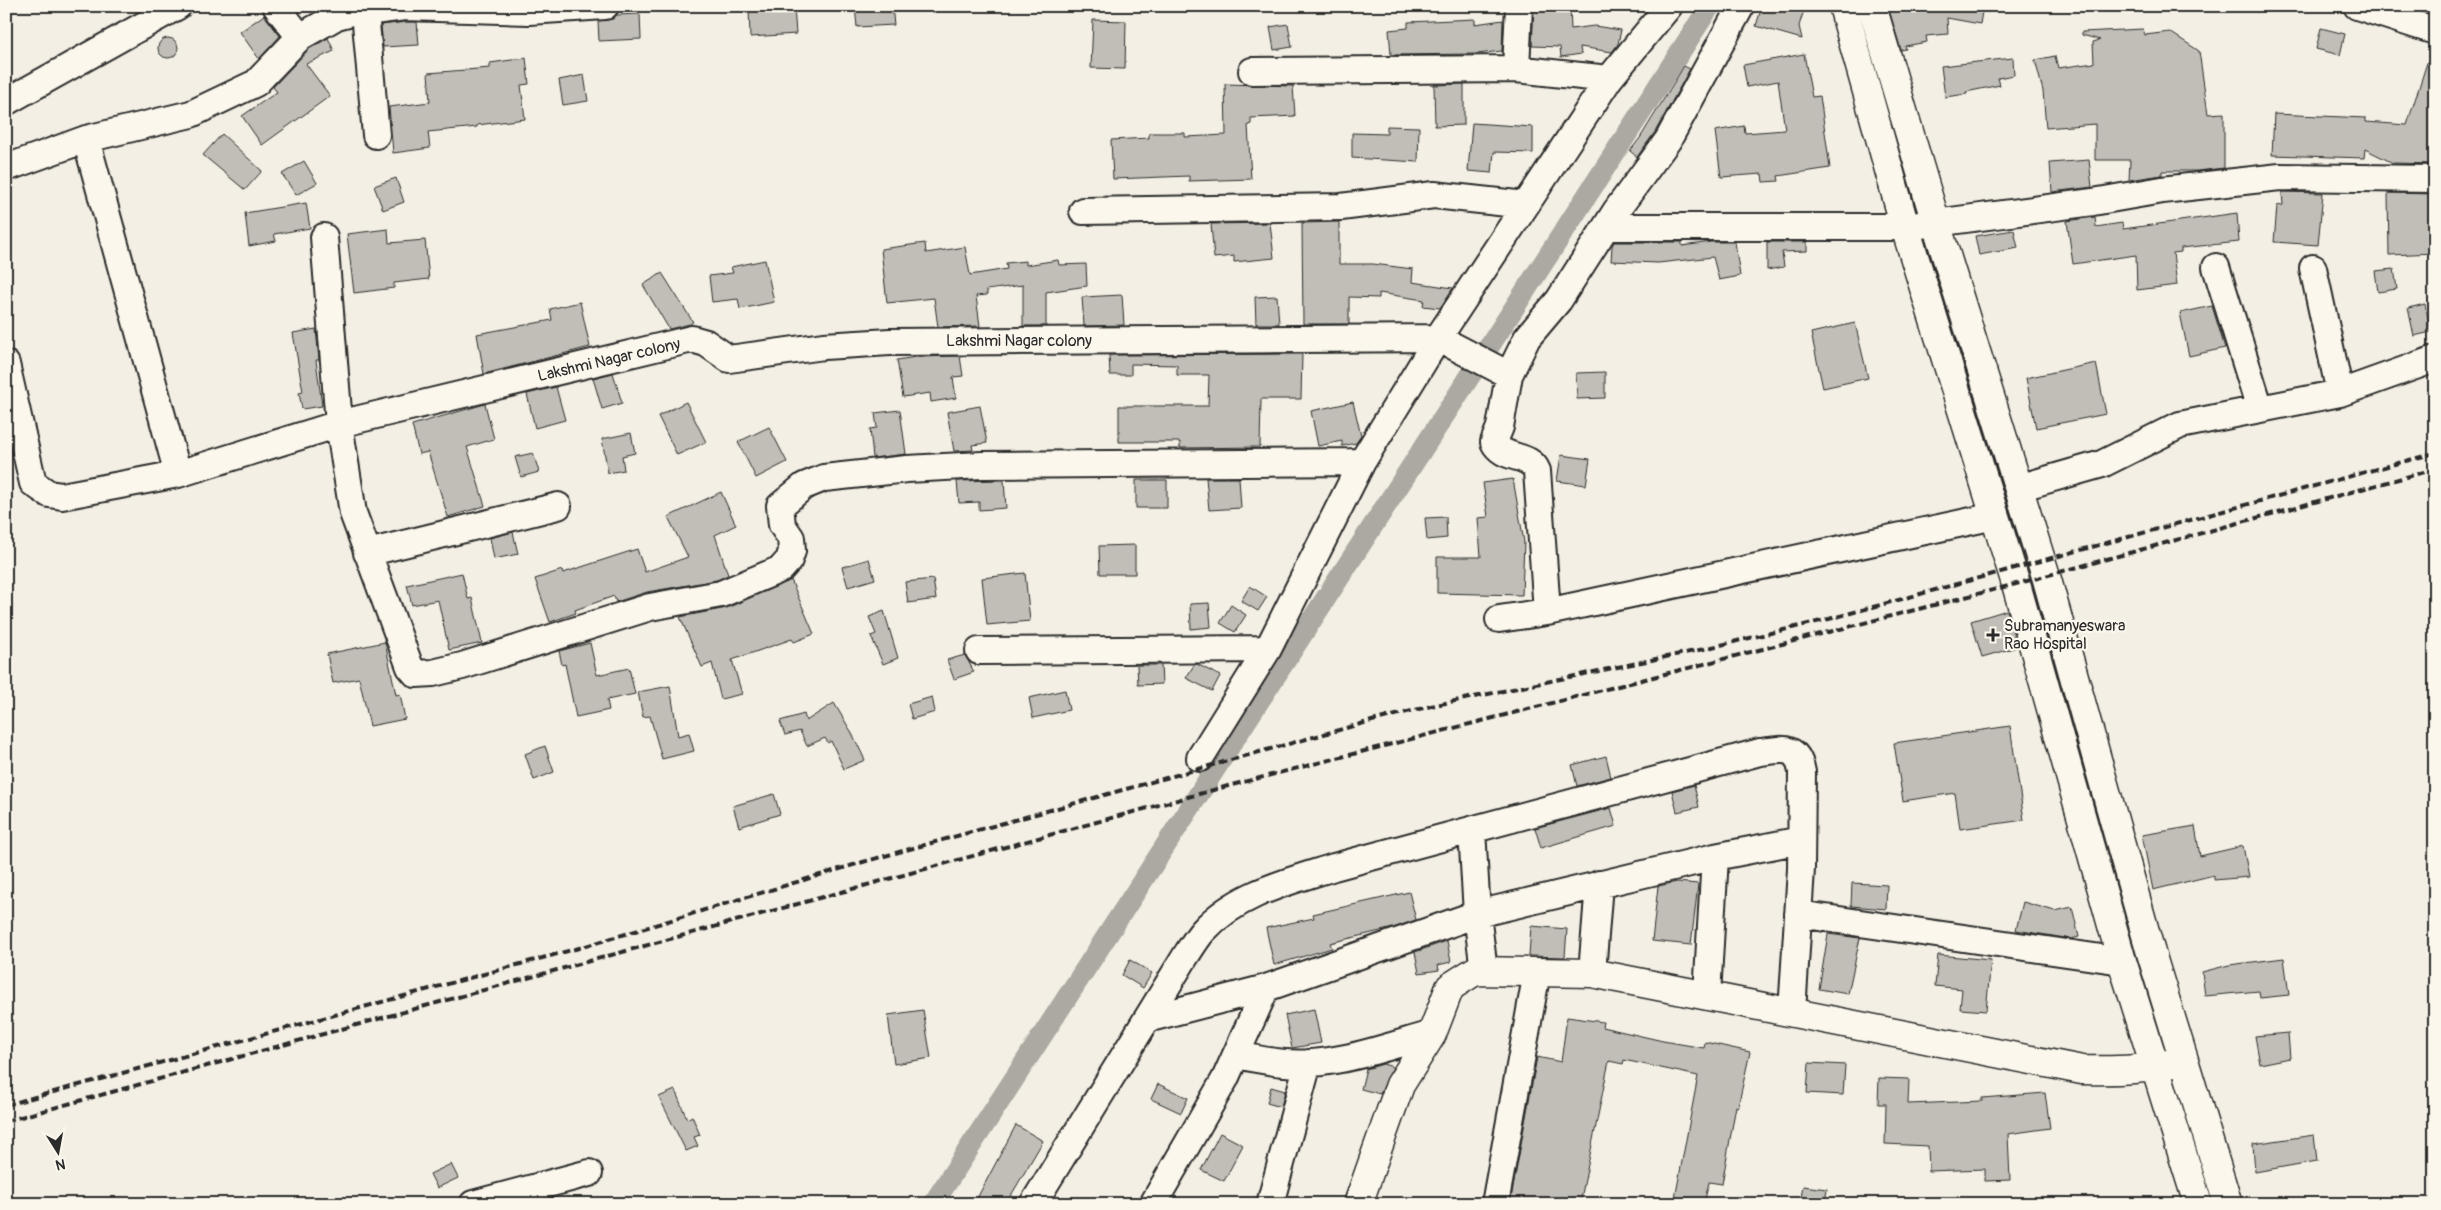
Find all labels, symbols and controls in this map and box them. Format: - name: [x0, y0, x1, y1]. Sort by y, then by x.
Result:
- street label: Lakshmi Nagar colony: [946, 331, 1092, 351]
- street label: Lakshmi Nagar colony: [536, 334, 682, 386]
- place label: Subramanyeswara Rao Hospital: [2004, 616, 2125, 654]
- marker: Subramanyeswara Rao Hospital: [1986, 628, 2000, 642]
- north arrow: [32, 1128, 82, 1178]
- text: N: [54, 1155, 67, 1174]

